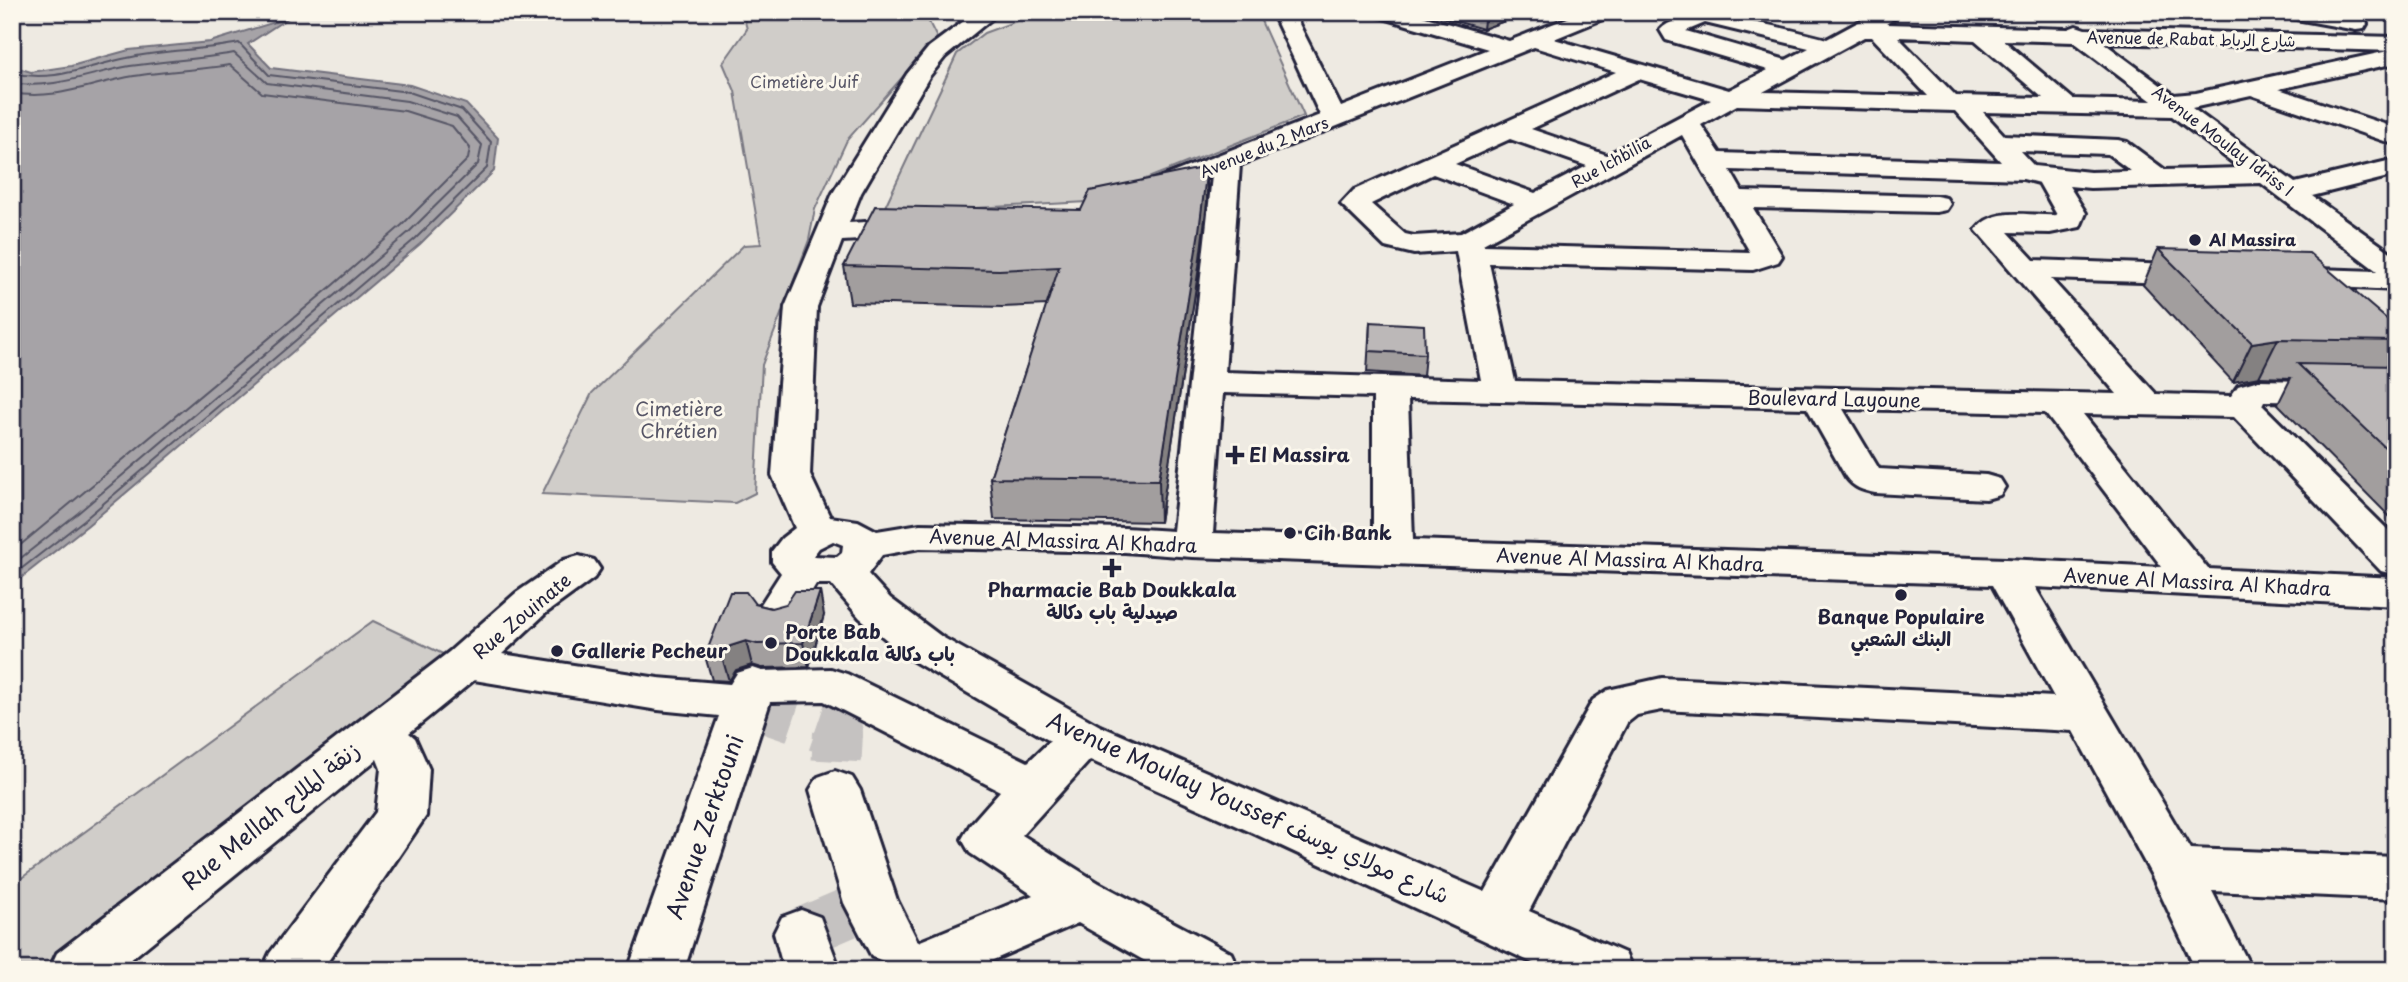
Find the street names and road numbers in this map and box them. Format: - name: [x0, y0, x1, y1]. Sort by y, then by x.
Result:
- street label: Avenue de Rabat شارع الرباط: [2086, 24, 2296, 53]
- street label: Avenue Moulay Idriss I: [2148, 79, 2299, 201]
- street label: Avenue du 2 Mars: [1196, 109, 1332, 183]
- street label: Rue Ichbilia: [1566, 129, 1655, 193]
- street label: Boulevard Layoune: [1747, 382, 1921, 414]
- street label: Avenue Al Massira Al Khadra: [929, 521, 1197, 559]
- street label: Avenue Al Massira Al Khadra: [1496, 540, 1764, 578]
- street label: Avenue Al Massira Al Khadra: [2063, 560, 2332, 602]
- street label: Rue Zouinate: [466, 566, 577, 665]
- street label: Avenue Moulay Youssef شارع مولاي يوسف: [1041, 702, 1455, 912]
- street label: Avenue Zerktouni: [656, 730, 752, 923]
- street label: Rue Mellah زنقة الملاح: [173, 732, 367, 898]

